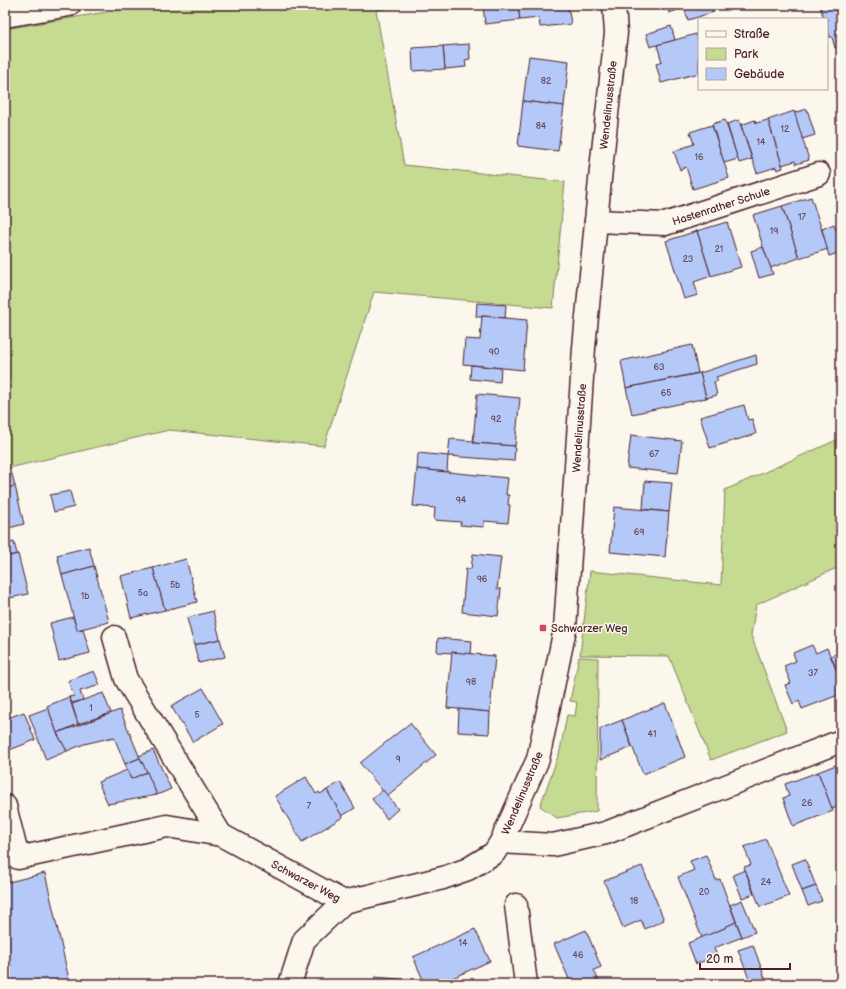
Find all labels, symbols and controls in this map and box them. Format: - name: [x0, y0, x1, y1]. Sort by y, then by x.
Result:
- legend: [698, 18, 828, 90]
- text: Straße: [734, 27, 770, 42]
- text: Park: [734, 47, 758, 62]
- street label: Wendelinusstraße: [597, 60, 620, 150]
- text: Gebäude: [734, 67, 784, 82]
- house number: 82: [541, 76, 552, 87]
- house number: 84: [536, 121, 547, 132]
- house number: 12: [781, 124, 790, 135]
- house number: 14: [757, 137, 766, 148]
- house number: 16: [695, 152, 704, 163]
- street label: Hastenrather Schule: [671, 184, 772, 228]
- house number: 17: [798, 212, 807, 223]
- house number: 19: [770, 226, 778, 237]
- house number: 21: [715, 244, 723, 255]
- house number: 23: [683, 254, 694, 265]
- house number: 90: [489, 347, 499, 358]
- house number: 63: [653, 362, 665, 373]
- street label: Wendelinusstraße: [570, 383, 589, 473]
- house number: 65: [661, 388, 671, 399]
- house number: 92: [491, 414, 502, 425]
- house number: 67: [649, 449, 660, 460]
- house number: 94: [456, 495, 467, 506]
- house number: 69: [634, 527, 644, 538]
- house number: 96: [477, 574, 488, 585]
- house number: 5b: [170, 580, 180, 591]
- house number: 5a: [138, 588, 148, 599]
- house number: 1b: [81, 591, 89, 602]
- place label: Schwarzer Weg: [551, 622, 628, 635]
- marker: Schwarzer Weg: [538, 623, 548, 633]
- house number: 37: [808, 668, 819, 679]
- house number: 98: [466, 677, 476, 688]
- house number: 1: [89, 703, 93, 714]
- house number: 5: [194, 710, 200, 721]
- house number: 41: [648, 729, 656, 740]
- street label: Wendelinusstraße: [499, 749, 546, 837]
- house number: 9: [395, 754, 401, 765]
- house number: 26: [802, 798, 813, 809]
- house number: 7: [307, 801, 312, 812]
- street label: Schwarzer Weg: [269, 858, 343, 905]
- house number: 24: [761, 877, 772, 888]
- house number: 20: [699, 887, 709, 898]
- house number: 18: [630, 896, 638, 907]
- house number: 14: [459, 938, 468, 949]
- scale bar: [700, 945, 790, 971]
- house number: 46: [573, 950, 584, 961]
- text: 20 m: [706, 952, 733, 967]

